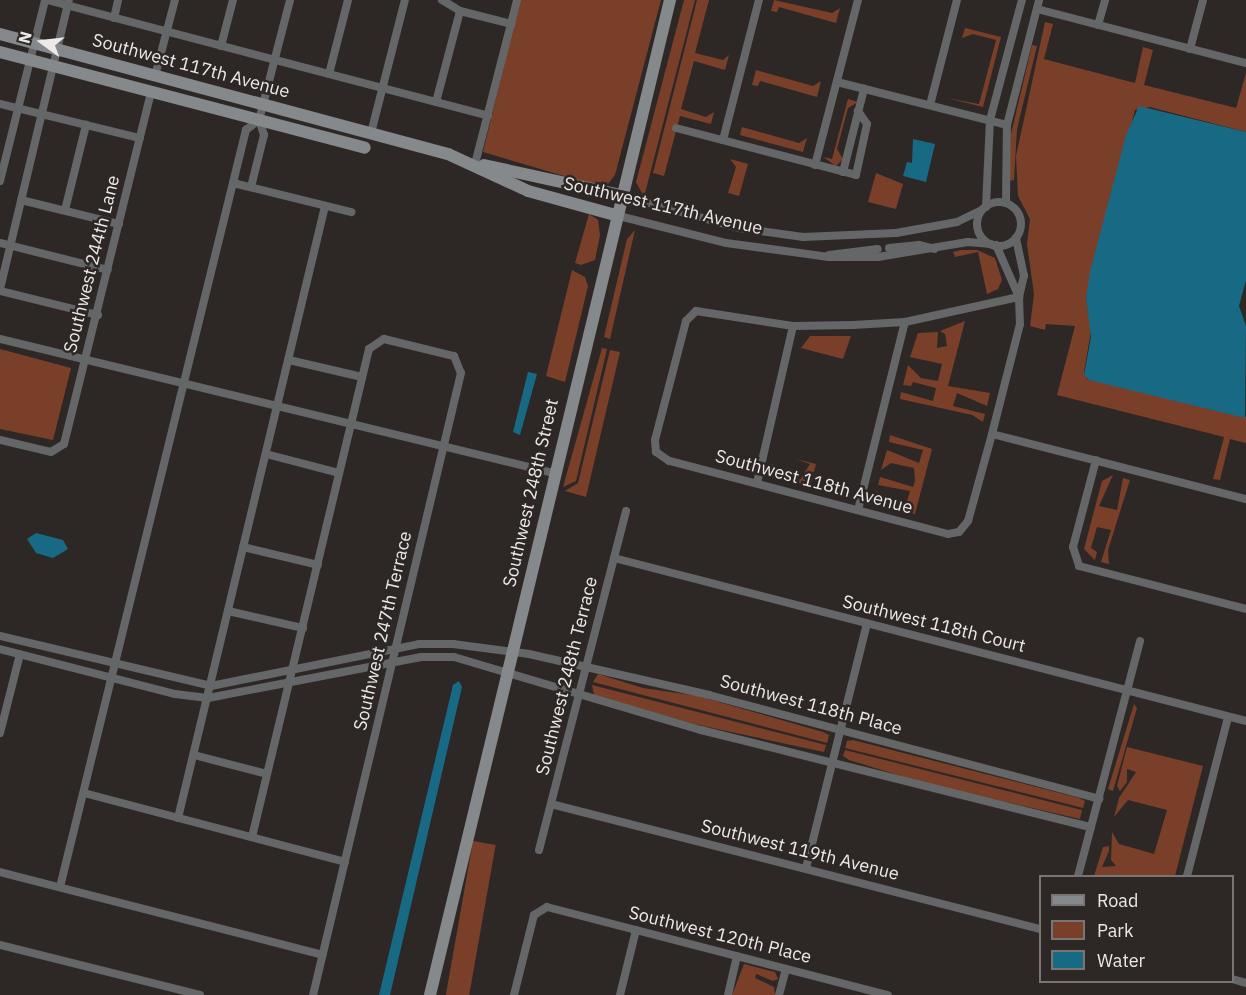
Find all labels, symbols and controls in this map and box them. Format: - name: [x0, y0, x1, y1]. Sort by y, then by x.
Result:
- north arrow: [12, 12, 72, 72]
- text: N: [13, 29, 36, 46]
- street label: Southwest 117th Avenue: [90, 29, 292, 103]
- street label: Southwest 244th Lane: [60, 173, 124, 355]
- street label: Southwest 117th Avenue: [562, 173, 764, 239]
- street label: Southwest 248th Street: [499, 397, 563, 589]
- street label: Southwest 118th Avenue: [713, 445, 915, 519]
- street label: Southwest 247th Terrace: [350, 529, 416, 733]
- street label: Southwest 248th Terrace: [532, 575, 602, 777]
- street label: Southwest 118th Court: [840, 591, 1028, 657]
- street label: Southwest 118th Place: [718, 670, 904, 740]
- street label: Southwest 119th Avenue: [699, 815, 901, 885]
- legend: [1039, 875, 1234, 983]
- text: Road: [1097, 889, 1138, 912]
- street label: Southwest 120th Place: [626, 902, 814, 968]
- text: Park: [1097, 919, 1133, 942]
- text: Water: [1097, 949, 1145, 972]

